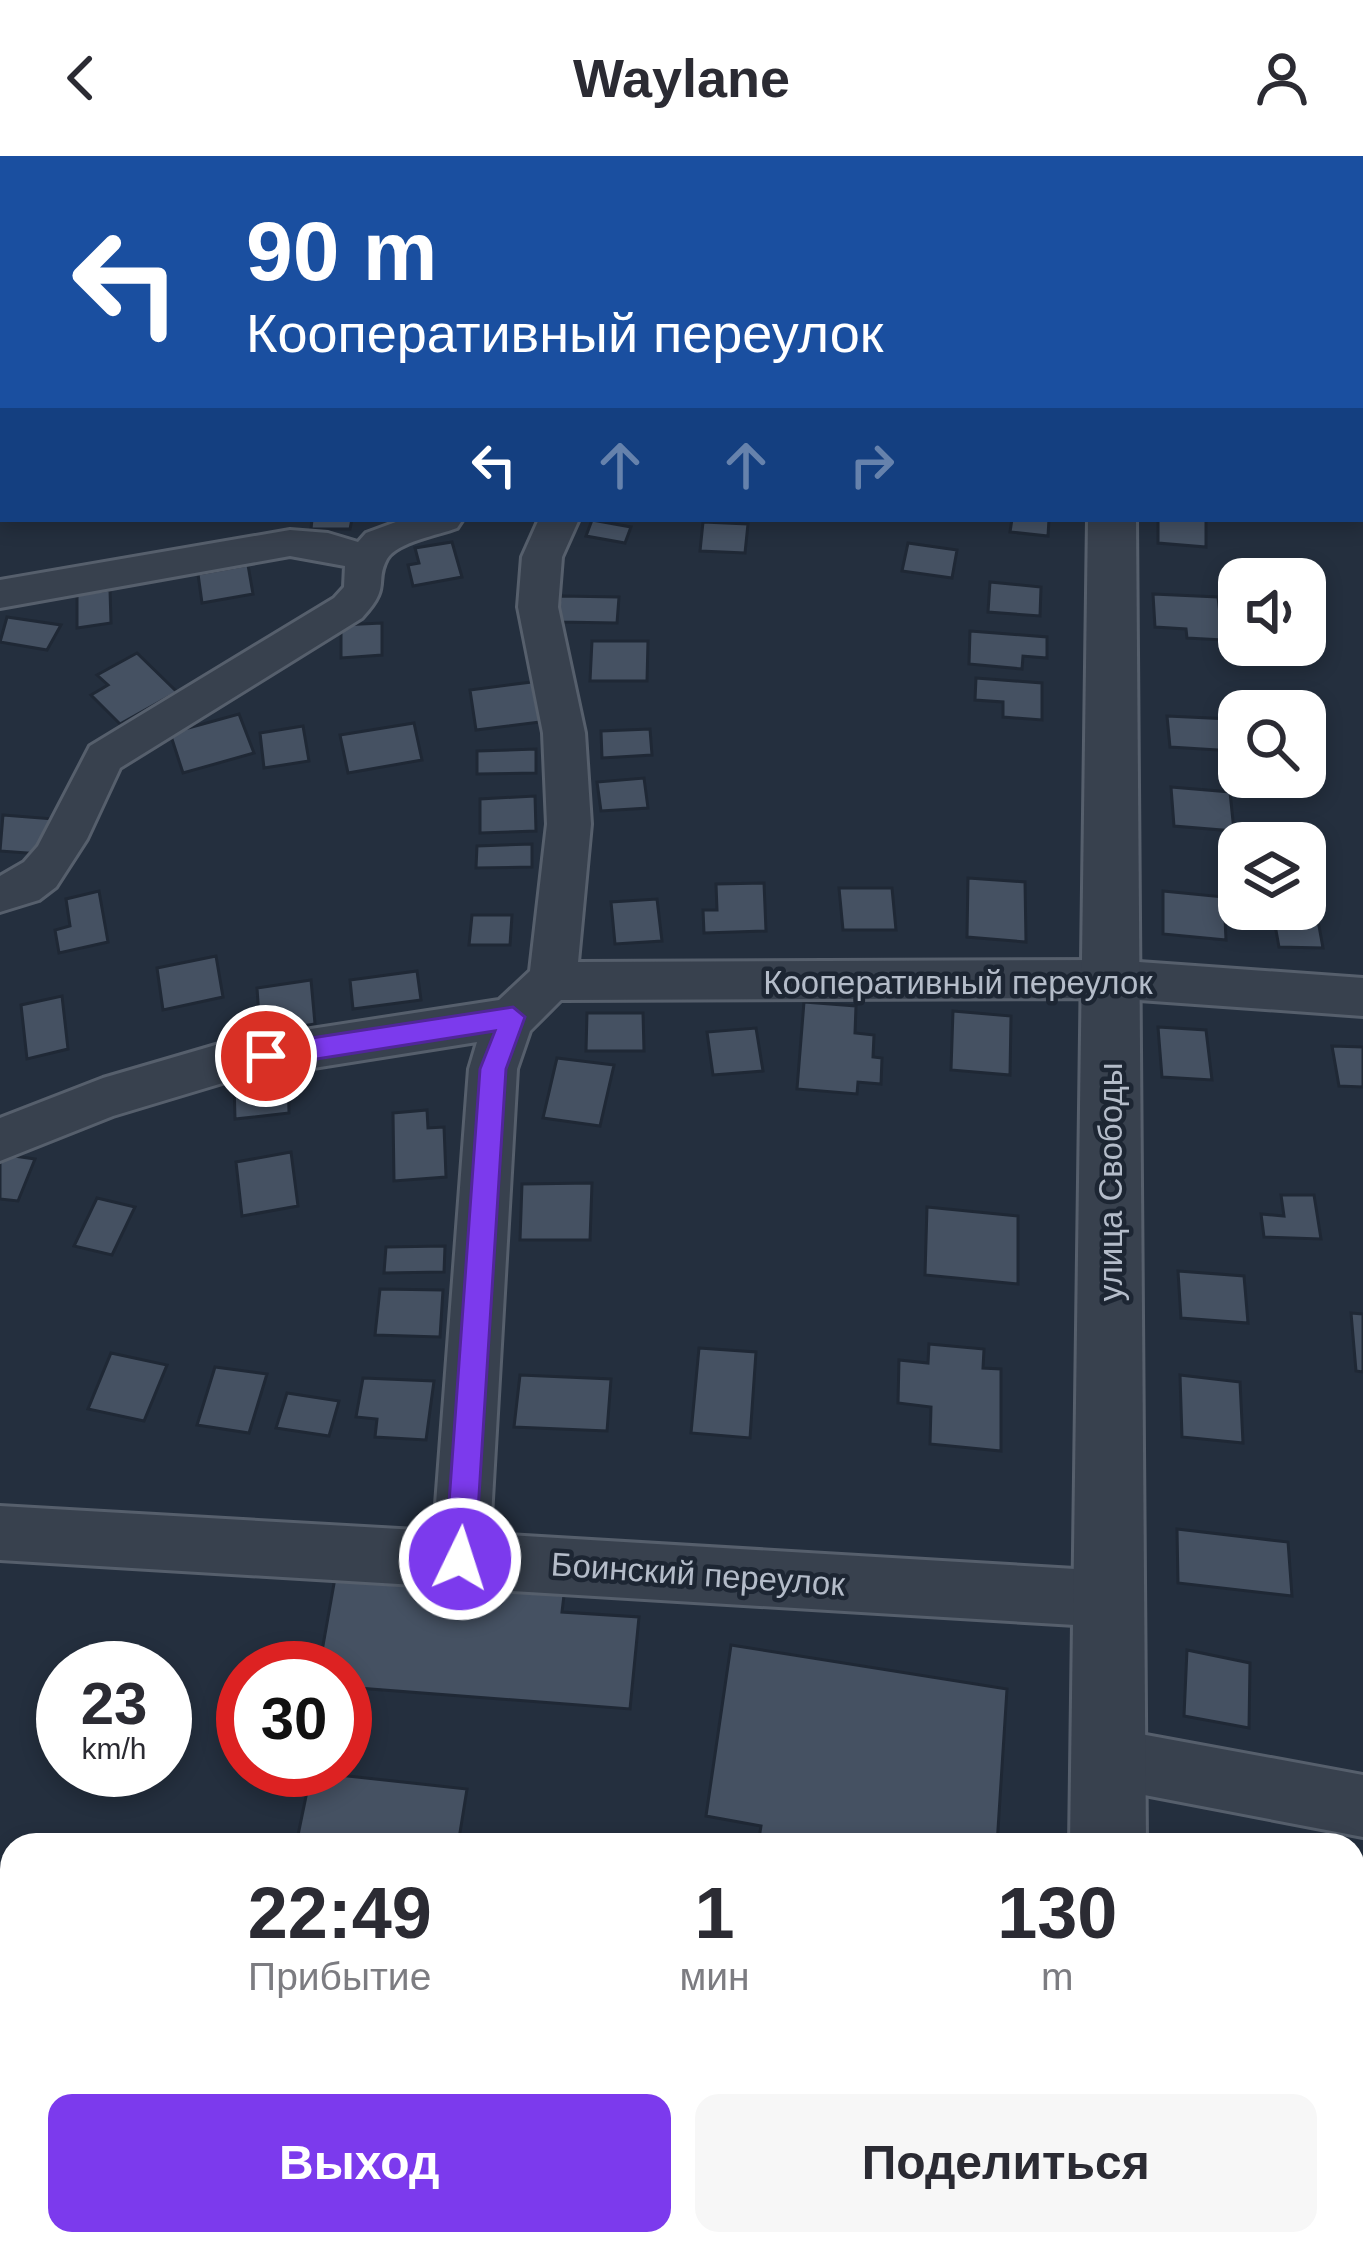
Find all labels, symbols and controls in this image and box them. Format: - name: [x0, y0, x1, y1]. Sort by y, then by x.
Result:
- icon: back: [48, 45, 114, 111]
- icon: person: [1249, 45, 1315, 111]
- text: Waylane: [573, 48, 790, 108]
- icon: left: [48, 204, 204, 360]
- text: 90 m: [246, 204, 437, 298]
- text: Кооперативный переулок: [246, 303, 883, 363]
- icon: left: [461, 432, 527, 498]
- icon: ahead: [587, 432, 653, 498]
- icon: ahead: [713, 432, 779, 498]
- icon: right: [839, 432, 905, 498]
- map controls: [1218, 558, 1326, 930]
- button: sound: [1218, 558, 1326, 666]
- button: search: [1218, 690, 1326, 798]
- button: layers: [1218, 822, 1326, 930]
- street label: Кооперативный переулок: [763, 964, 1153, 1001]
- pin: [215, 1005, 317, 1107]
- icon: arrive: [233, 1023, 299, 1089]
- street label: улица Свободы: [1092, 1063, 1129, 1301]
- position arrow: [397, 1496, 523, 1622]
- street label: Боинский переулок: [550, 1545, 847, 1603]
- speed limit sign: 30: [216, 1641, 372, 1797]
- text: 23: [81, 1670, 147, 1737]
- text: km/h: [81, 1732, 147, 1765]
- text: 22:49: [248, 1873, 432, 1953]
- text: 1: [694, 1873, 735, 1953]
- text: 130: [997, 1873, 1117, 1953]
- text: Прибытие: [248, 1955, 431, 1998]
- text: мин: [679, 1955, 750, 1998]
- text: m: [1041, 1955, 1074, 1998]
- button: Выход: [48, 2094, 671, 2232]
- button: Поделиться: [695, 2094, 1317, 2232]

